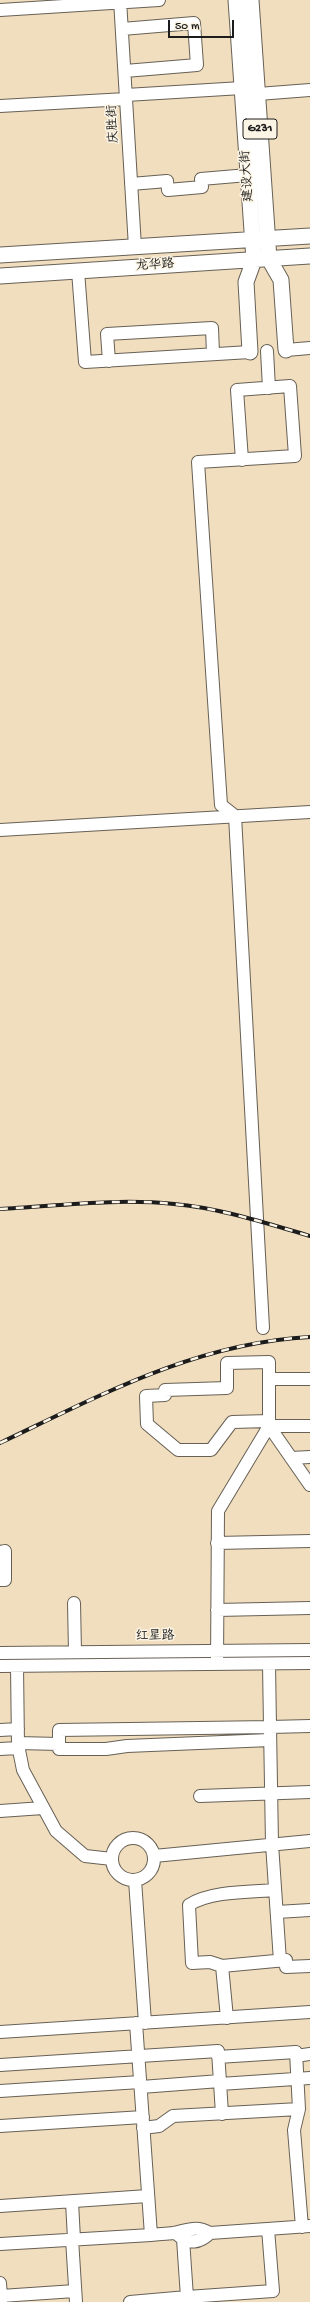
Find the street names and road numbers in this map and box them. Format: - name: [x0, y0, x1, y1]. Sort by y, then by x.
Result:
- street label: 庆胜街: [105, 104, 123, 144]
- road number: G231: [243, 119, 277, 139]
- street label: 建设大街: [238, 150, 258, 202]
- street label: 龙华路: [135, 257, 175, 275]
- street label: 红星路: [135, 1629, 175, 1645]

